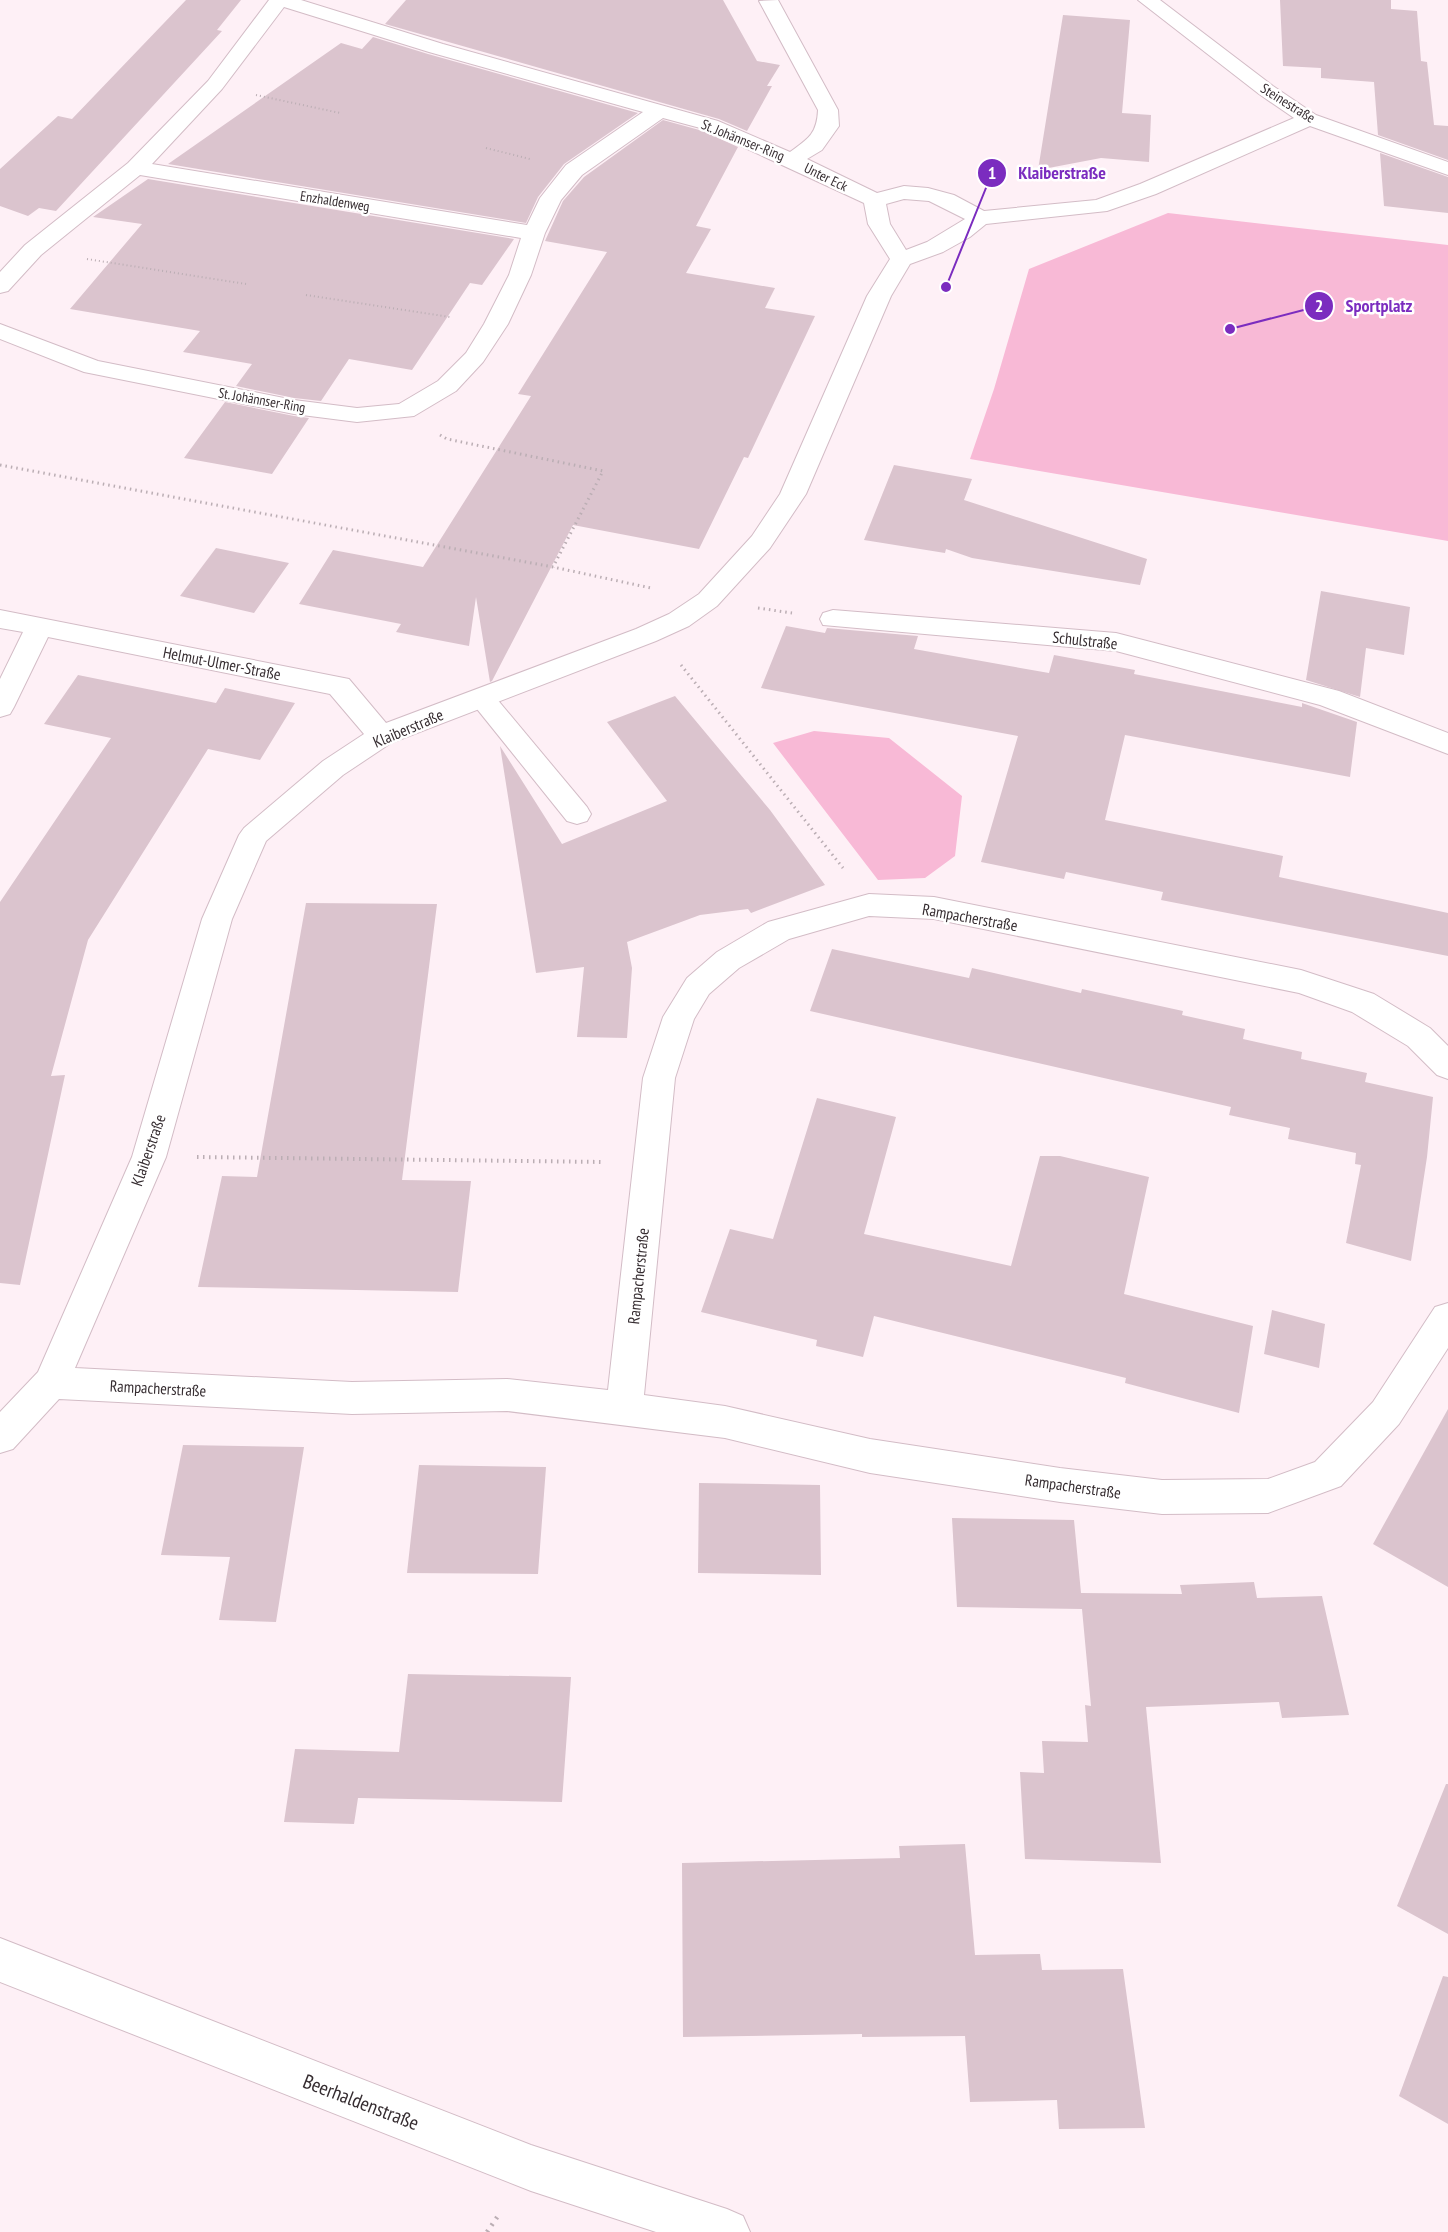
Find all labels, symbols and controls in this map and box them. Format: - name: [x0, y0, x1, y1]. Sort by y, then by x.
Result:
- street label: Steinestraße: [1257, 79, 1319, 127]
- street label: St. Johännser-Ring: [699, 115, 787, 165]
- callout: Klaiberstraße: [977, 155, 1118, 191]
- street label: Unter Eck: [801, 159, 851, 195]
- text: 1: [988, 161, 996, 184]
- text: Klaiberstraße: [1018, 161, 1106, 184]
- street label: Enzhaldenweg: [299, 187, 371, 215]
- callout: Sportplatz: [1304, 288, 1425, 324]
- text: 2: [1315, 294, 1323, 317]
- text: Sportplatz: [1346, 294, 1413, 317]
- street label: St. Johännser-Ring: [217, 383, 307, 417]
- street label: Schulstraße: [1052, 627, 1118, 653]
- street label: Helmut-Ulmer-Straße: [161, 642, 283, 684]
- street label: Klaiberstraße: [370, 704, 446, 752]
- street label: Rampacherstraße: [921, 899, 1019, 935]
- street label: Klaiberstraße: [126, 1112, 170, 1188]
- street label: Rampacherstraße: [623, 1227, 653, 1325]
- street label: Rampacherstraße: [109, 1375, 207, 1401]
- street label: Rampacherstraße: [1024, 1469, 1122, 1503]
- street label: Beerhaldenstraße: [299, 2068, 423, 2136]

